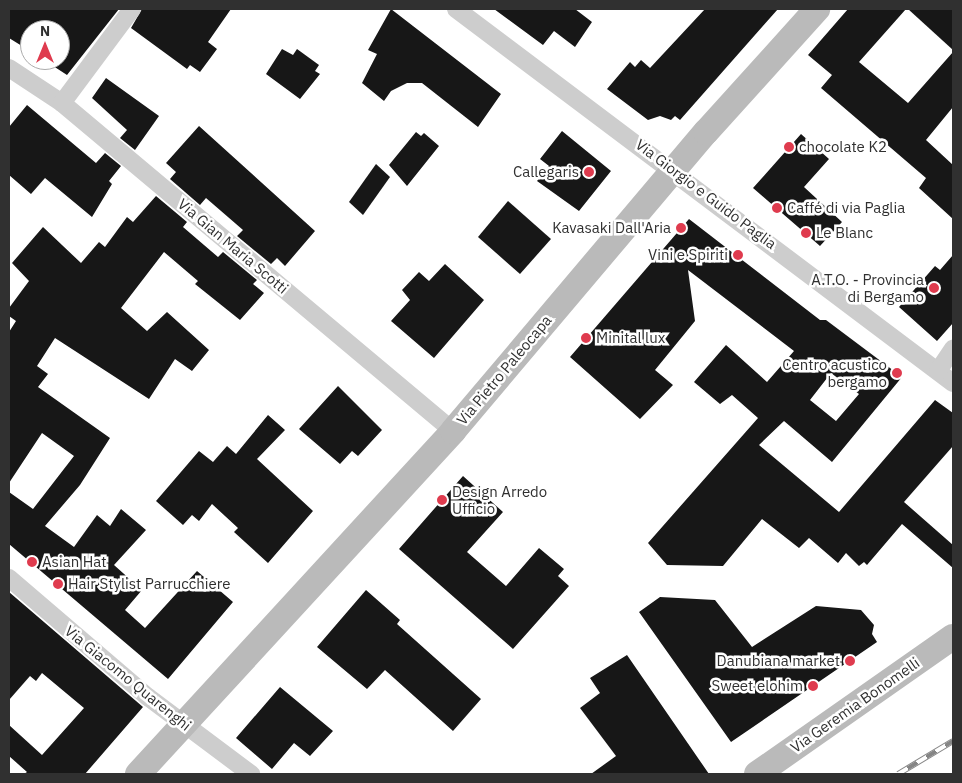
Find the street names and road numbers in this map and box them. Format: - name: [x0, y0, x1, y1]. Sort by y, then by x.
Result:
- street label: Via Giorgio e Guido Paglia: [632, 135, 780, 253]
- street label: Via Gian Maria Scotti: [174, 195, 292, 297]
- street label: Via Pietro Paleocapa: [453, 311, 555, 429]
- street label: Via Giacomo Quarenghi: [61, 622, 195, 734]
- street label: Via Geremia Bonomelli: [787, 654, 923, 756]

